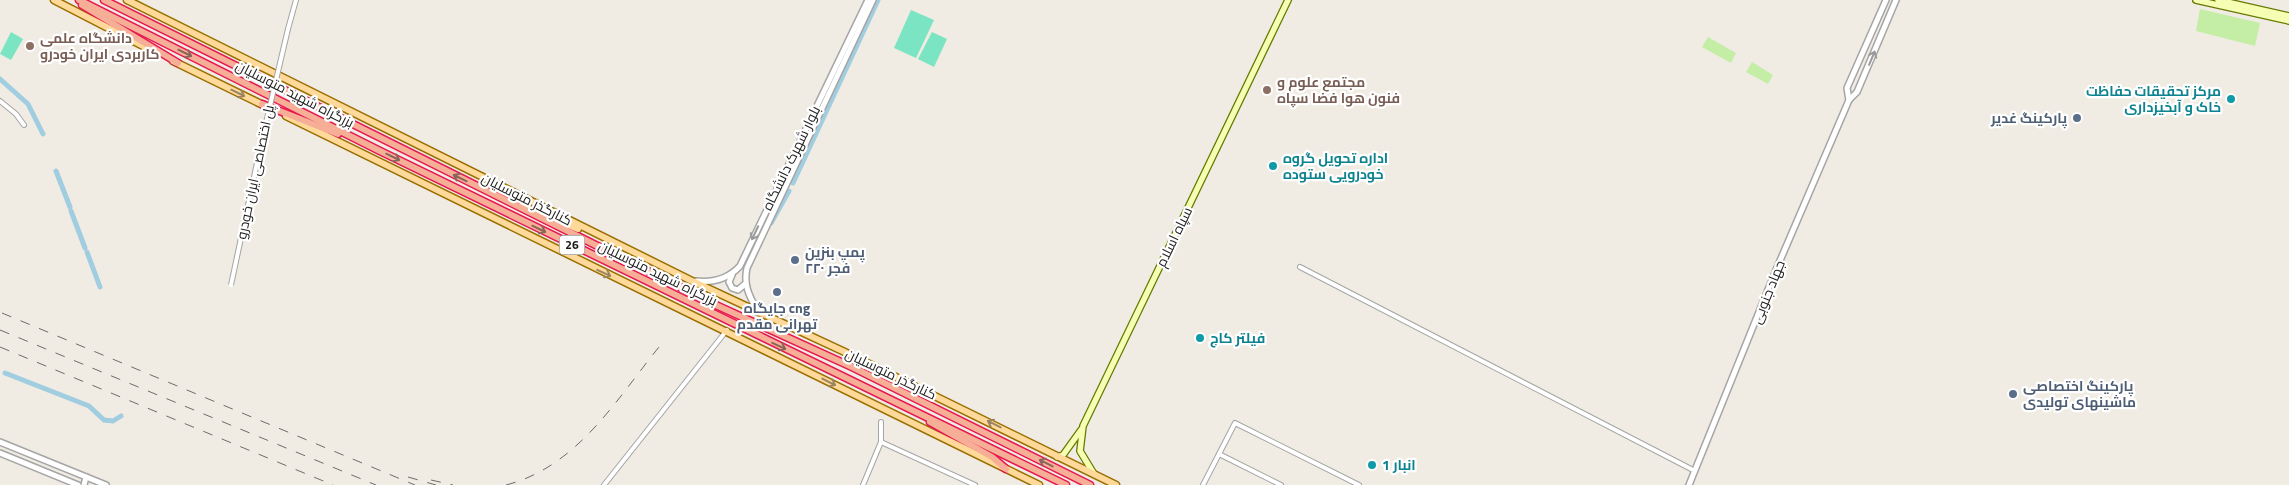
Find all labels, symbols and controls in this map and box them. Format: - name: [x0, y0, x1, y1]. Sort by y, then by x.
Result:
- place label: دانشگاه علمی کاربردی ایران خودرو: [40, 27, 159, 64]
- marker: دانشگاه علمی کاربردی ایران خودرو: [24, 40, 36, 52]
- one-way arrow: [177, 49, 192, 58]
- one-way arrow: [1868, 50, 1877, 65]
- street label: بزرگراه شهید متوسلیان: [232, 55, 358, 133]
- place label: مجتمع علوم و فنون هوا فضا سپاه: [1277, 71, 1400, 108]
- place label: مرکز تحقیقات حفاظت خاک و آبخیزداری: [2086, 80, 2221, 117]
- marker: مجتمع علوم و فنون هوا فضا سپاه: [1261, 84, 1273, 96]
- one-way arrow: [231, 88, 246, 98]
- marker: مرکز تحقیقات حفاظت خاک و آبخیزداری: [2225, 93, 2237, 105]
- street label: پل اختصاصی ایران خودرو: [230, 102, 279, 241]
- street label: بلوار شهرک دانشگاه: [756, 102, 825, 214]
- place label: پارکینگ غدیر: [1990, 107, 2067, 129]
- marker: پارکینگ غدیر: [2071, 112, 2083, 124]
- place label: اداره تحویل گروه خودرویی ستوده: [1283, 147, 1388, 184]
- one-way arrow: [385, 153, 400, 162]
- marker: اداره تحویل گروه خودرویی ستوده: [1267, 160, 1279, 172]
- street label: کنارگذر متوسلیان: [478, 167, 576, 230]
- one-way arrow: [453, 173, 468, 182]
- street label: سپاه اسلام: [1150, 203, 1197, 270]
- one-way arrow: [531, 225, 546, 234]
- one-way arrow: [750, 225, 760, 240]
- street label: بزرگراه شهید متوسلیان: [595, 235, 721, 311]
- road number: 26: [560, 236, 584, 254]
- place label: پمپ بنزین ۲۲۰ فجر: [805, 241, 865, 278]
- marker: پمپ بنزین ۲۲۰ فجر: [789, 254, 801, 266]
- street label: جهاد جنوبی: [1745, 257, 1790, 327]
- one-way arrow: [596, 268, 611, 278]
- marker: جایگاه cng تهرانی مقدم: [771, 286, 783, 298]
- place label: جایگاه cng تهرانی مقدم: [737, 297, 818, 334]
- place label: فیلتر کاج: [1210, 327, 1265, 348]
- marker: فیلتر کاج: [1194, 332, 1206, 344]
- one-way arrow: [771, 342, 786, 352]
- street label: کنارگذر متوسلیان: [842, 342, 940, 405]
- place label: پارکینگ اختصاصی ماشینهای تولیدی: [2023, 375, 2136, 412]
- one-way arrow: [821, 378, 836, 387]
- marker: پارکینگ اختصاصی ماشینهای تولیدی: [2007, 388, 2019, 400]
- one-way arrow: [987, 419, 1002, 429]
- place label: انبار 1: [1382, 454, 1416, 475]
- one-way arrow: [1039, 458, 1054, 468]
- marker: انبار 1: [1366, 459, 1378, 471]

